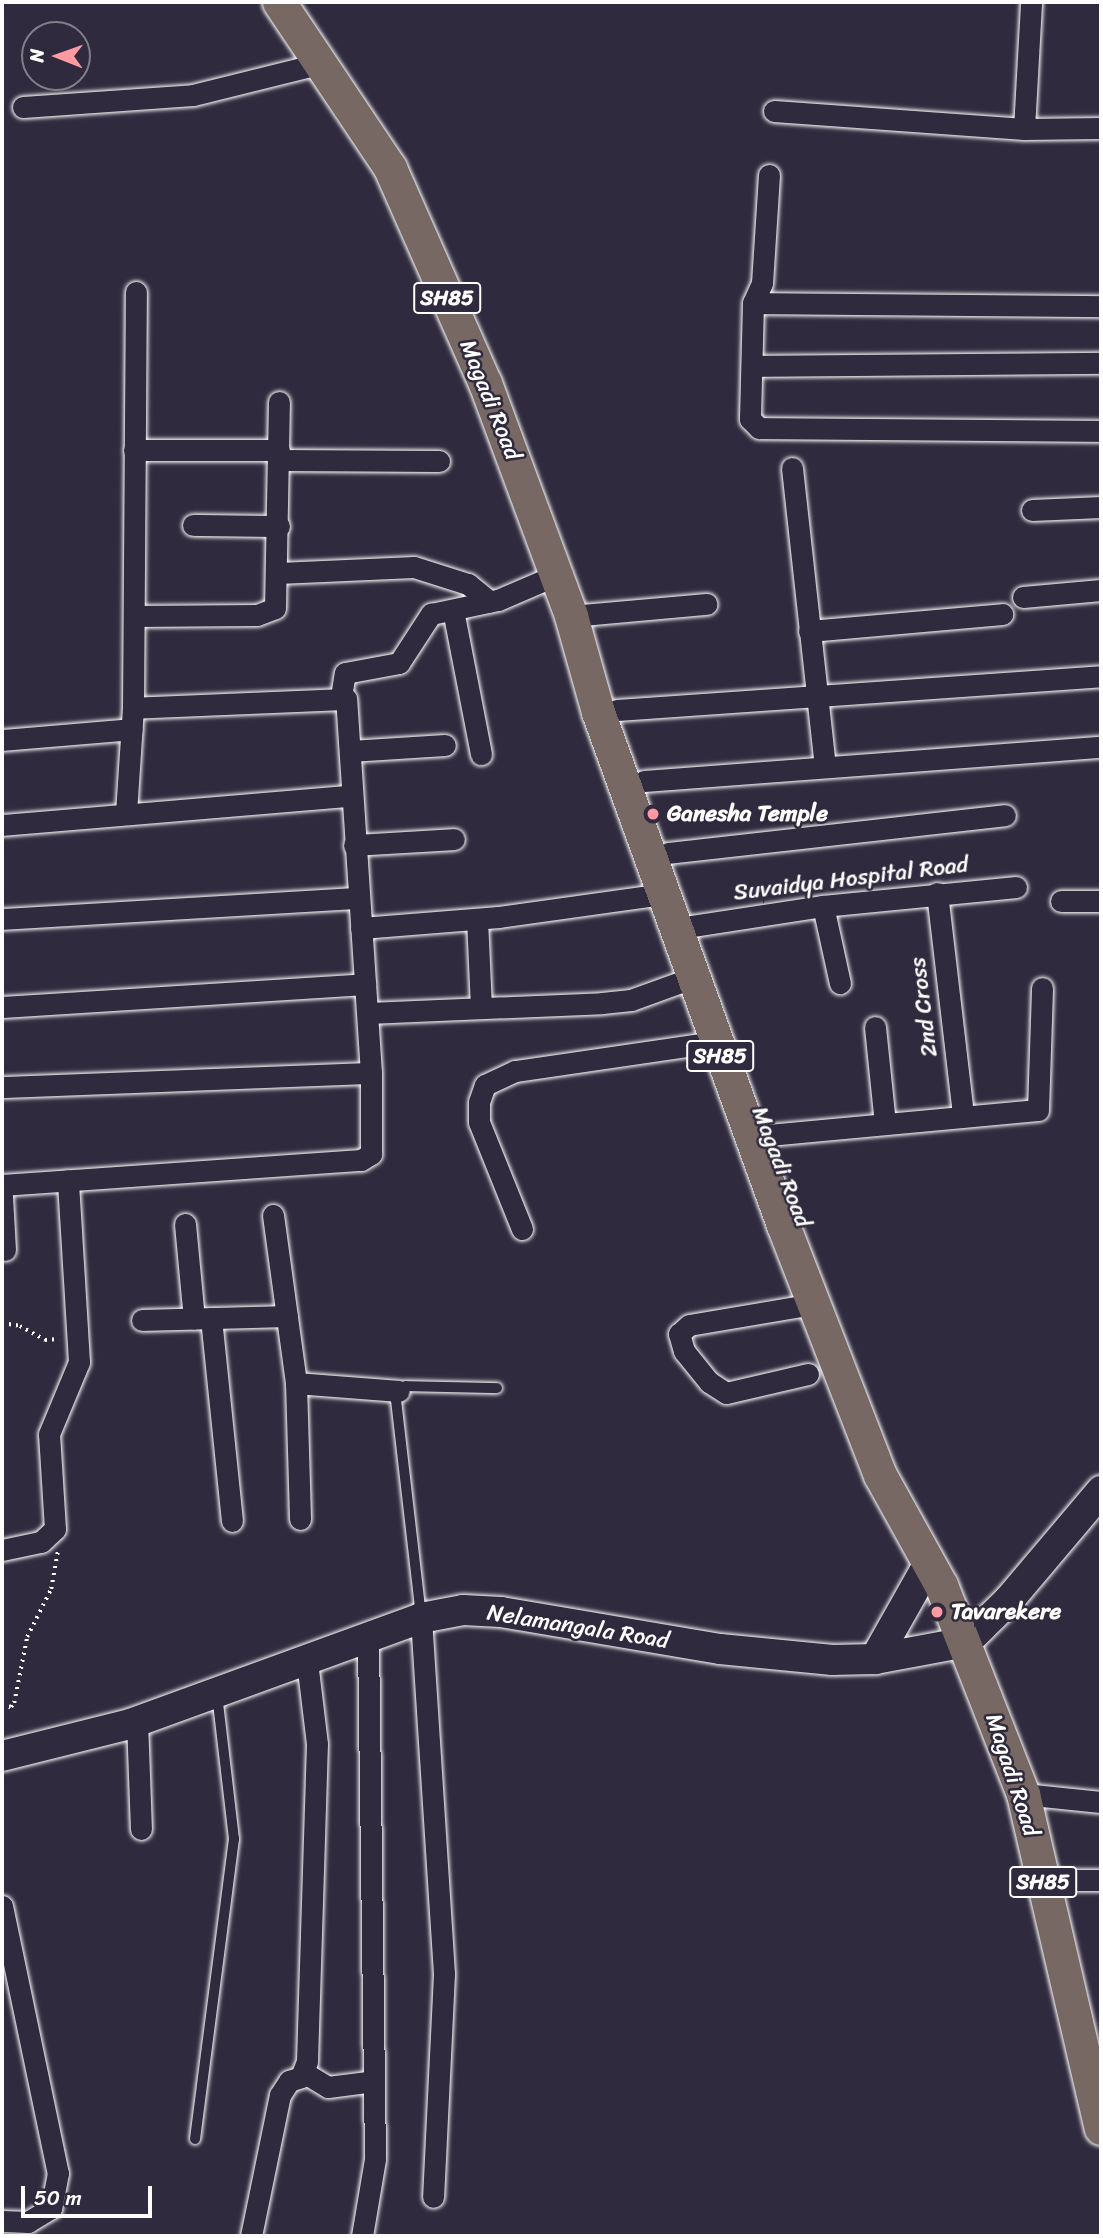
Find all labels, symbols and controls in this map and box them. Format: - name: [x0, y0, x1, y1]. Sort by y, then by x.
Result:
- north arrow: [21, 21, 91, 91]
- text: N: [20, 49, 53, 63]
- road number: SH85: [412, 280, 482, 316]
- street label: Magadi Road: [453, 336, 527, 464]
- place label: Ganesha Temple: [667, 800, 828, 828]
- marker: Ganesha Temple: [645, 806, 661, 822]
- street label: Suvaidya Hospital Road: [732, 851, 970, 907]
- street label: 2nd Cross: [904, 956, 944, 1058]
- road number: SH85: [685, 1038, 755, 1074]
- street label: Magadi Road: [745, 1103, 817, 1231]
- place label: Tavarekere: [951, 1598, 1061, 1626]
- street label: Nelamangala Road: [485, 1599, 671, 1655]
- marker: Tavarekere: [929, 1604, 945, 1620]
- street label: Magadi Road: [979, 1710, 1045, 1840]
- road number: SH85: [1008, 1864, 1078, 1899]
- scale bar: [24, 2172, 156, 2216]
- text: 50 m: [34, 2179, 82, 2217]

